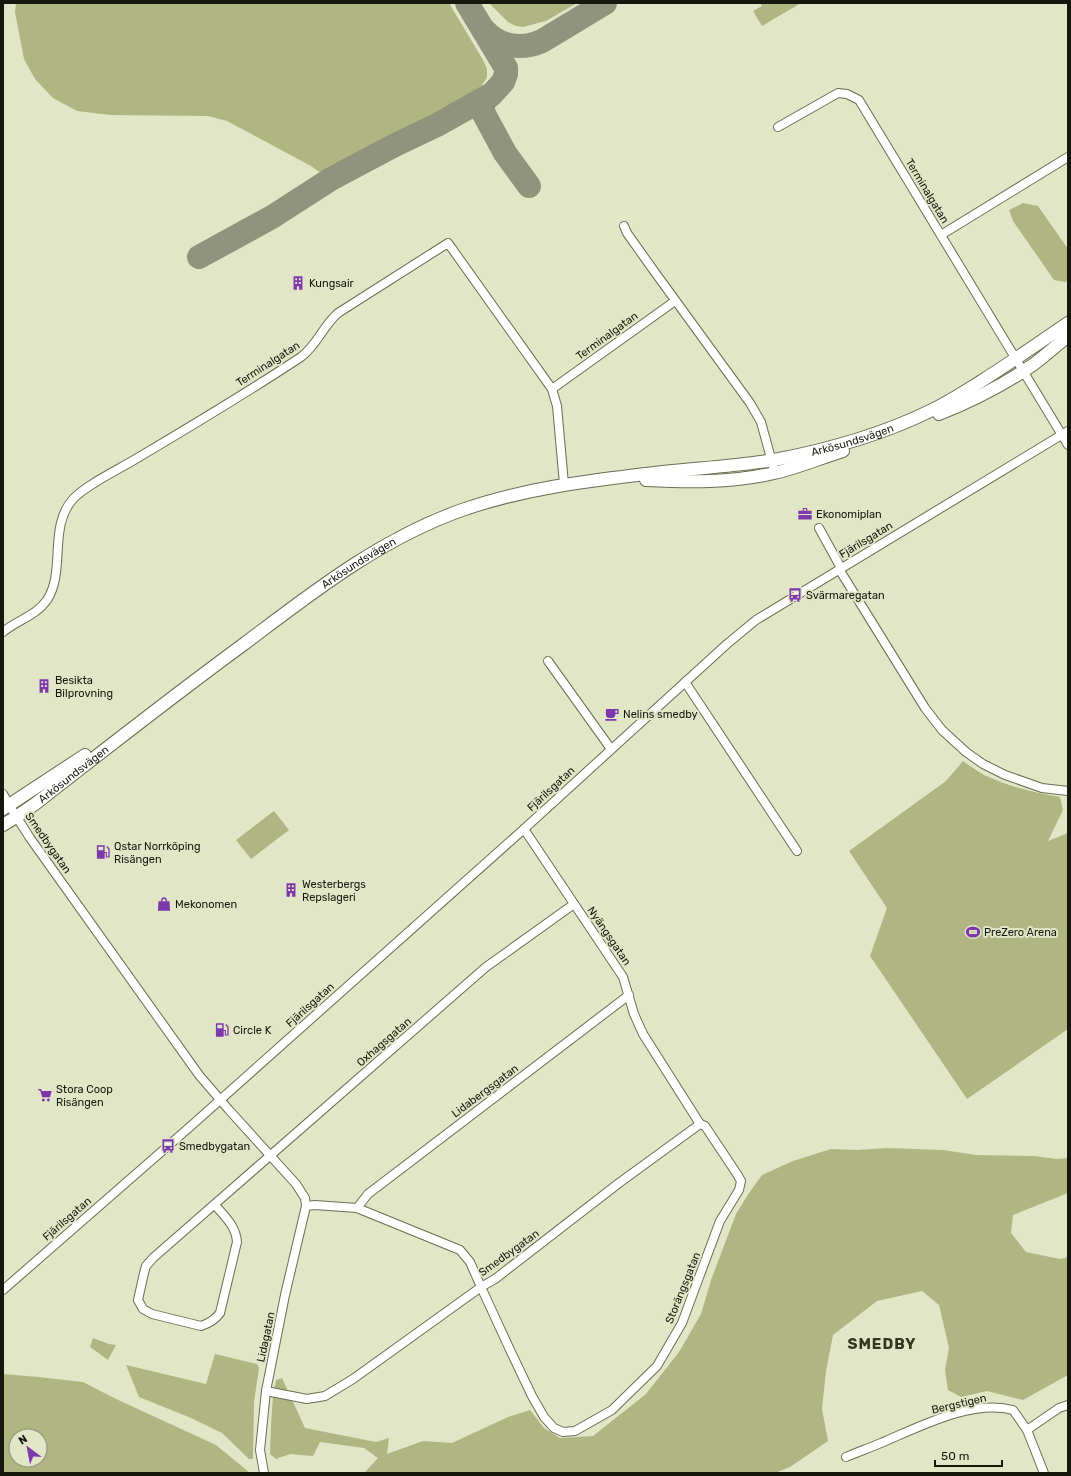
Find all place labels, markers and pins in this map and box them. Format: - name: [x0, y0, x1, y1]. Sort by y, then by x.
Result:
- building icon: Kungsair: [290, 275, 306, 291]
- place label: Kungsair: [309, 277, 355, 290]
- office icon: Ekonomiplan: [797, 506, 813, 522]
- place label: Ekonomiplan: [816, 508, 882, 521]
- bus stop icon: Svärmaregatan: [787, 587, 803, 603]
- place label: Svärmaregatan: [806, 589, 885, 602]
- place label: Besikta Bilprovning: [55, 674, 113, 700]
- building icon: Besikta Bilprovning: [36, 678, 52, 694]
- cafe icon: Nelins smedby: [604, 706, 620, 722]
- place label: Nelins smedby: [623, 708, 698, 721]
- place label: Qstar Norrköping Risängen: [114, 840, 201, 866]
- fuel station icon: Qstar Norrköping Risängen: [95, 844, 111, 860]
- place label: Westerbergs Repslageri: [302, 878, 366, 904]
- building icon: Westerbergs Repslageri: [283, 882, 299, 898]
- shop icon: Mekonomen: [156, 896, 172, 912]
- place label: Mekonomen: [175, 898, 237, 911]
- sports icon: PreZero Arena: [965, 924, 981, 940]
- place label: PreZero Arena: [984, 926, 1057, 939]
- fuel station icon: Circle K: [214, 1022, 230, 1038]
- place label: Circle K: [233, 1024, 272, 1037]
- place label: Stora Coop Risängen: [56, 1083, 113, 1109]
- supermarket icon: Stora Coop Risängen: [37, 1087, 53, 1103]
- bus stop icon: Smedbygatan: [160, 1138, 176, 1154]
- place label: Smedbygatan: [179, 1140, 250, 1153]

